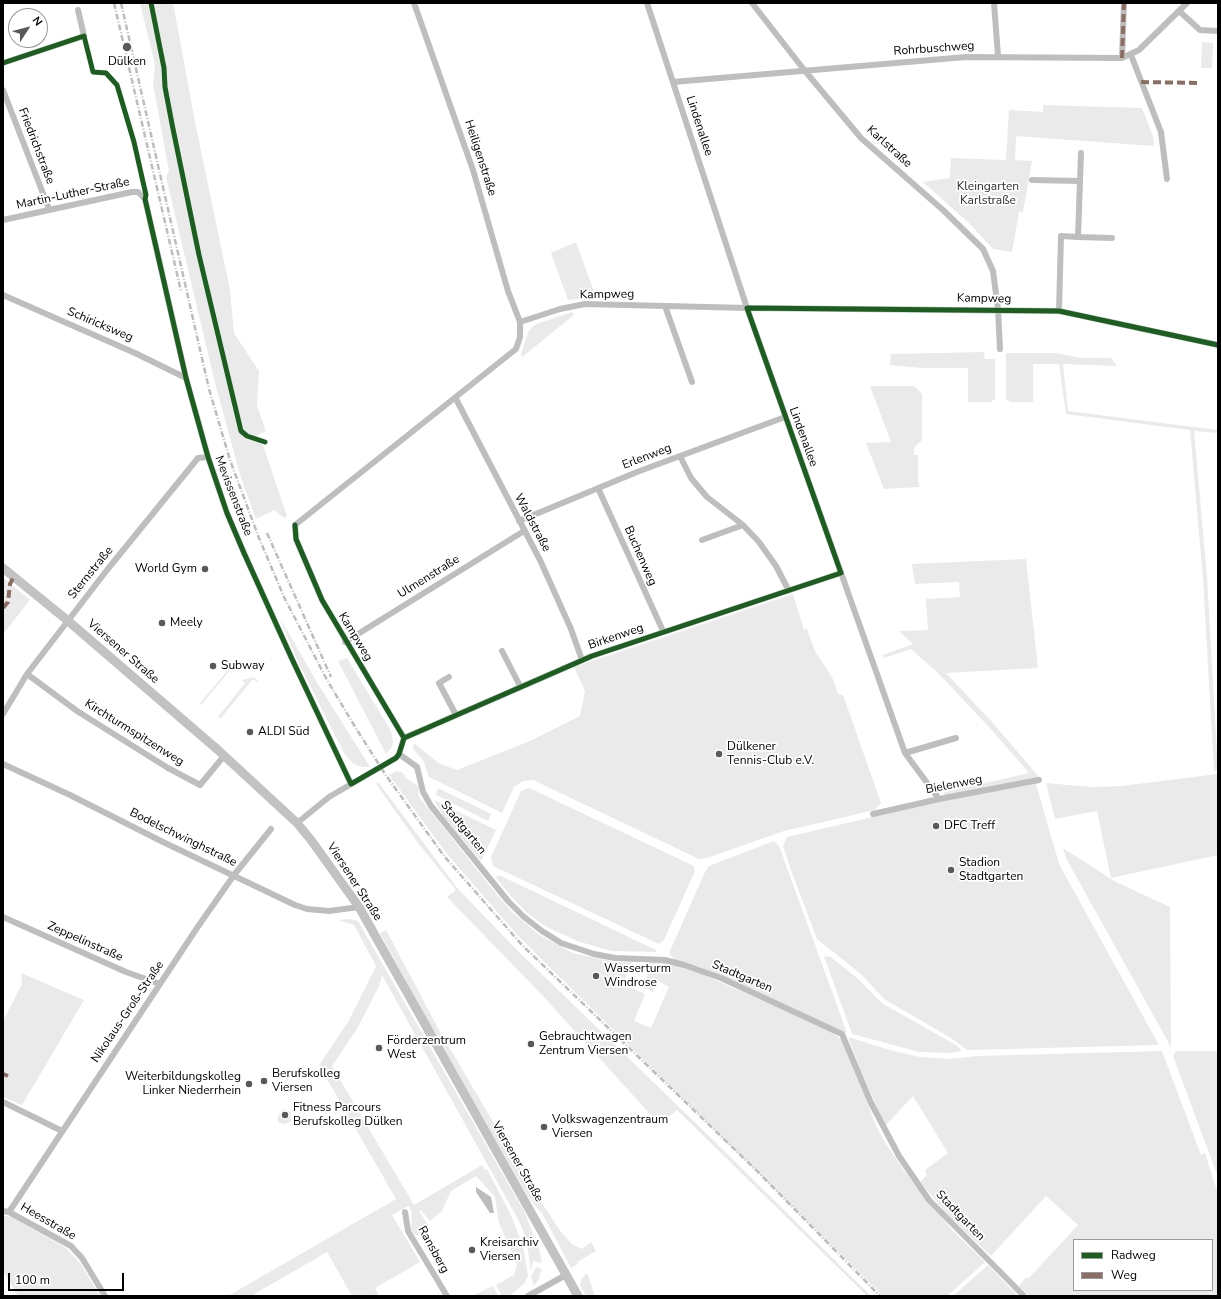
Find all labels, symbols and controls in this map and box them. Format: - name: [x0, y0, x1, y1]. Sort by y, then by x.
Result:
- north arrow: [8, 8, 48, 48]
- text: N: [29, 13, 46, 29]
- street label: Rohrbuschweg: [893, 39, 975, 59]
- marker: Dülken: [121, 41, 133, 53]
- place label: Dülken: [108, 55, 146, 69]
- street label: Lindenallee: [682, 94, 716, 158]
- street label: Friedrichstraße: [15, 106, 57, 186]
- street label: Heiligenstraße: [461, 118, 499, 198]
- street label: Karlstraße: [863, 123, 915, 171]
- street label: Martin-Luther-Straße: [15, 175, 131, 213]
- park label: Kleingarten Karlstraße: [957, 180, 1019, 208]
- street label: Kampweg: [580, 287, 634, 303]
- street label: Kampweg: [957, 291, 1011, 307]
- street label: Schiricksweg: [65, 305, 135, 345]
- street label: Lindenallee: [786, 405, 820, 469]
- street label: Erlenweg: [620, 441, 674, 473]
- street label: Mevissenstraße: [211, 454, 255, 538]
- street label: Waldstraße: [511, 492, 553, 554]
- street label: Buchenweg: [620, 524, 660, 588]
- street label: Sternstraße: [65, 544, 117, 602]
- street label: Ulmenstraße: [395, 552, 463, 602]
- place label: World Gym: [135, 562, 197, 576]
- marker: World Gym: [200, 564, 210, 574]
- street label: Kampweg: [335, 610, 375, 664]
- place label: Meely: [170, 616, 203, 630]
- street label: Viersener Straße: [84, 617, 162, 687]
- marker: Meely: [157, 618, 167, 628]
- street label: Birkenweg: [586, 621, 646, 653]
- place label: Subway: [221, 659, 264, 673]
- marker: Subway: [208, 661, 218, 671]
- street label: Kirchturmspitzenweg: [82, 697, 186, 769]
- place label: ALDI Süd: [258, 725, 309, 739]
- marker: ALDI Süd: [245, 727, 255, 737]
- place label: Dülkener Tennis-Club e.V.: [727, 740, 814, 768]
- marker: Dülkener Tennis-Club e.V.: [714, 749, 724, 759]
- street label: Bielenweg: [924, 772, 984, 798]
- street label: Stadtgarten: [437, 798, 489, 858]
- street label: Bodelschwinghstraße: [127, 806, 239, 870]
- place label: DFC Treff: [944, 819, 995, 833]
- marker: DFC Treff: [931, 821, 941, 831]
- street label: Viersener Straße: [323, 840, 385, 924]
- place label: Stadion Stadtgarten: [959, 856, 1023, 884]
- marker: Stadion Stadtgarten: [946, 865, 956, 875]
- street label: Zeppelinstraße: [45, 919, 125, 965]
- street label: Nikolaus-Groß-Straße: [89, 958, 167, 1066]
- street label: Stadtgarten: [710, 958, 774, 996]
- place label: Wasserturm Windrose: [604, 962, 671, 990]
- marker: Wasserturm Windrose: [591, 971, 601, 981]
- place label: Gebrauchtwagen Zentrum Viersen: [539, 1030, 632, 1058]
- place label: Förderzentrum West: [387, 1034, 466, 1062]
- marker: Gebrauchtwagen Zentrum Viersen: [526, 1039, 536, 1049]
- marker: Förderzentrum West: [374, 1043, 384, 1053]
- place label: Berufskolleg Viersen: [272, 1067, 340, 1095]
- place label: Weiterbildungskolleg Linker Niederrhein: [125, 1070, 241, 1098]
- marker: Berufskolleg Viersen: [259, 1076, 269, 1086]
- marker: Weiterbildungskolleg Linker Niederrhein: [244, 1079, 254, 1089]
- place label: Fitness Parcours Berufskolleg Dülken: [293, 1101, 403, 1129]
- marker: Fitness Parcours Berufskolleg Dülken: [280, 1110, 290, 1120]
- place label: Volkswagenzentraum Viersen: [552, 1113, 668, 1141]
- street label: Viersener Straße: [488, 1119, 546, 1205]
- marker: Volkswagenzentraum Viersen: [539, 1122, 549, 1132]
- street label: Stadtgarten: [932, 1188, 988, 1244]
- street label: Heesstraße: [18, 1200, 78, 1244]
- street label: Ransberg: [414, 1224, 452, 1276]
- place label: Kreisarchiv Viersen: [480, 1236, 539, 1264]
- legend: [1073, 1239, 1213, 1291]
- marker: Kreisarchiv Viersen: [467, 1245, 477, 1255]
- text: Radweg: [1111, 1247, 1156, 1263]
- scale bar: [10, 1265, 126, 1291]
- text: Weg: [1111, 1267, 1137, 1283]
- text: 100 m: [15, 1272, 50, 1288]

